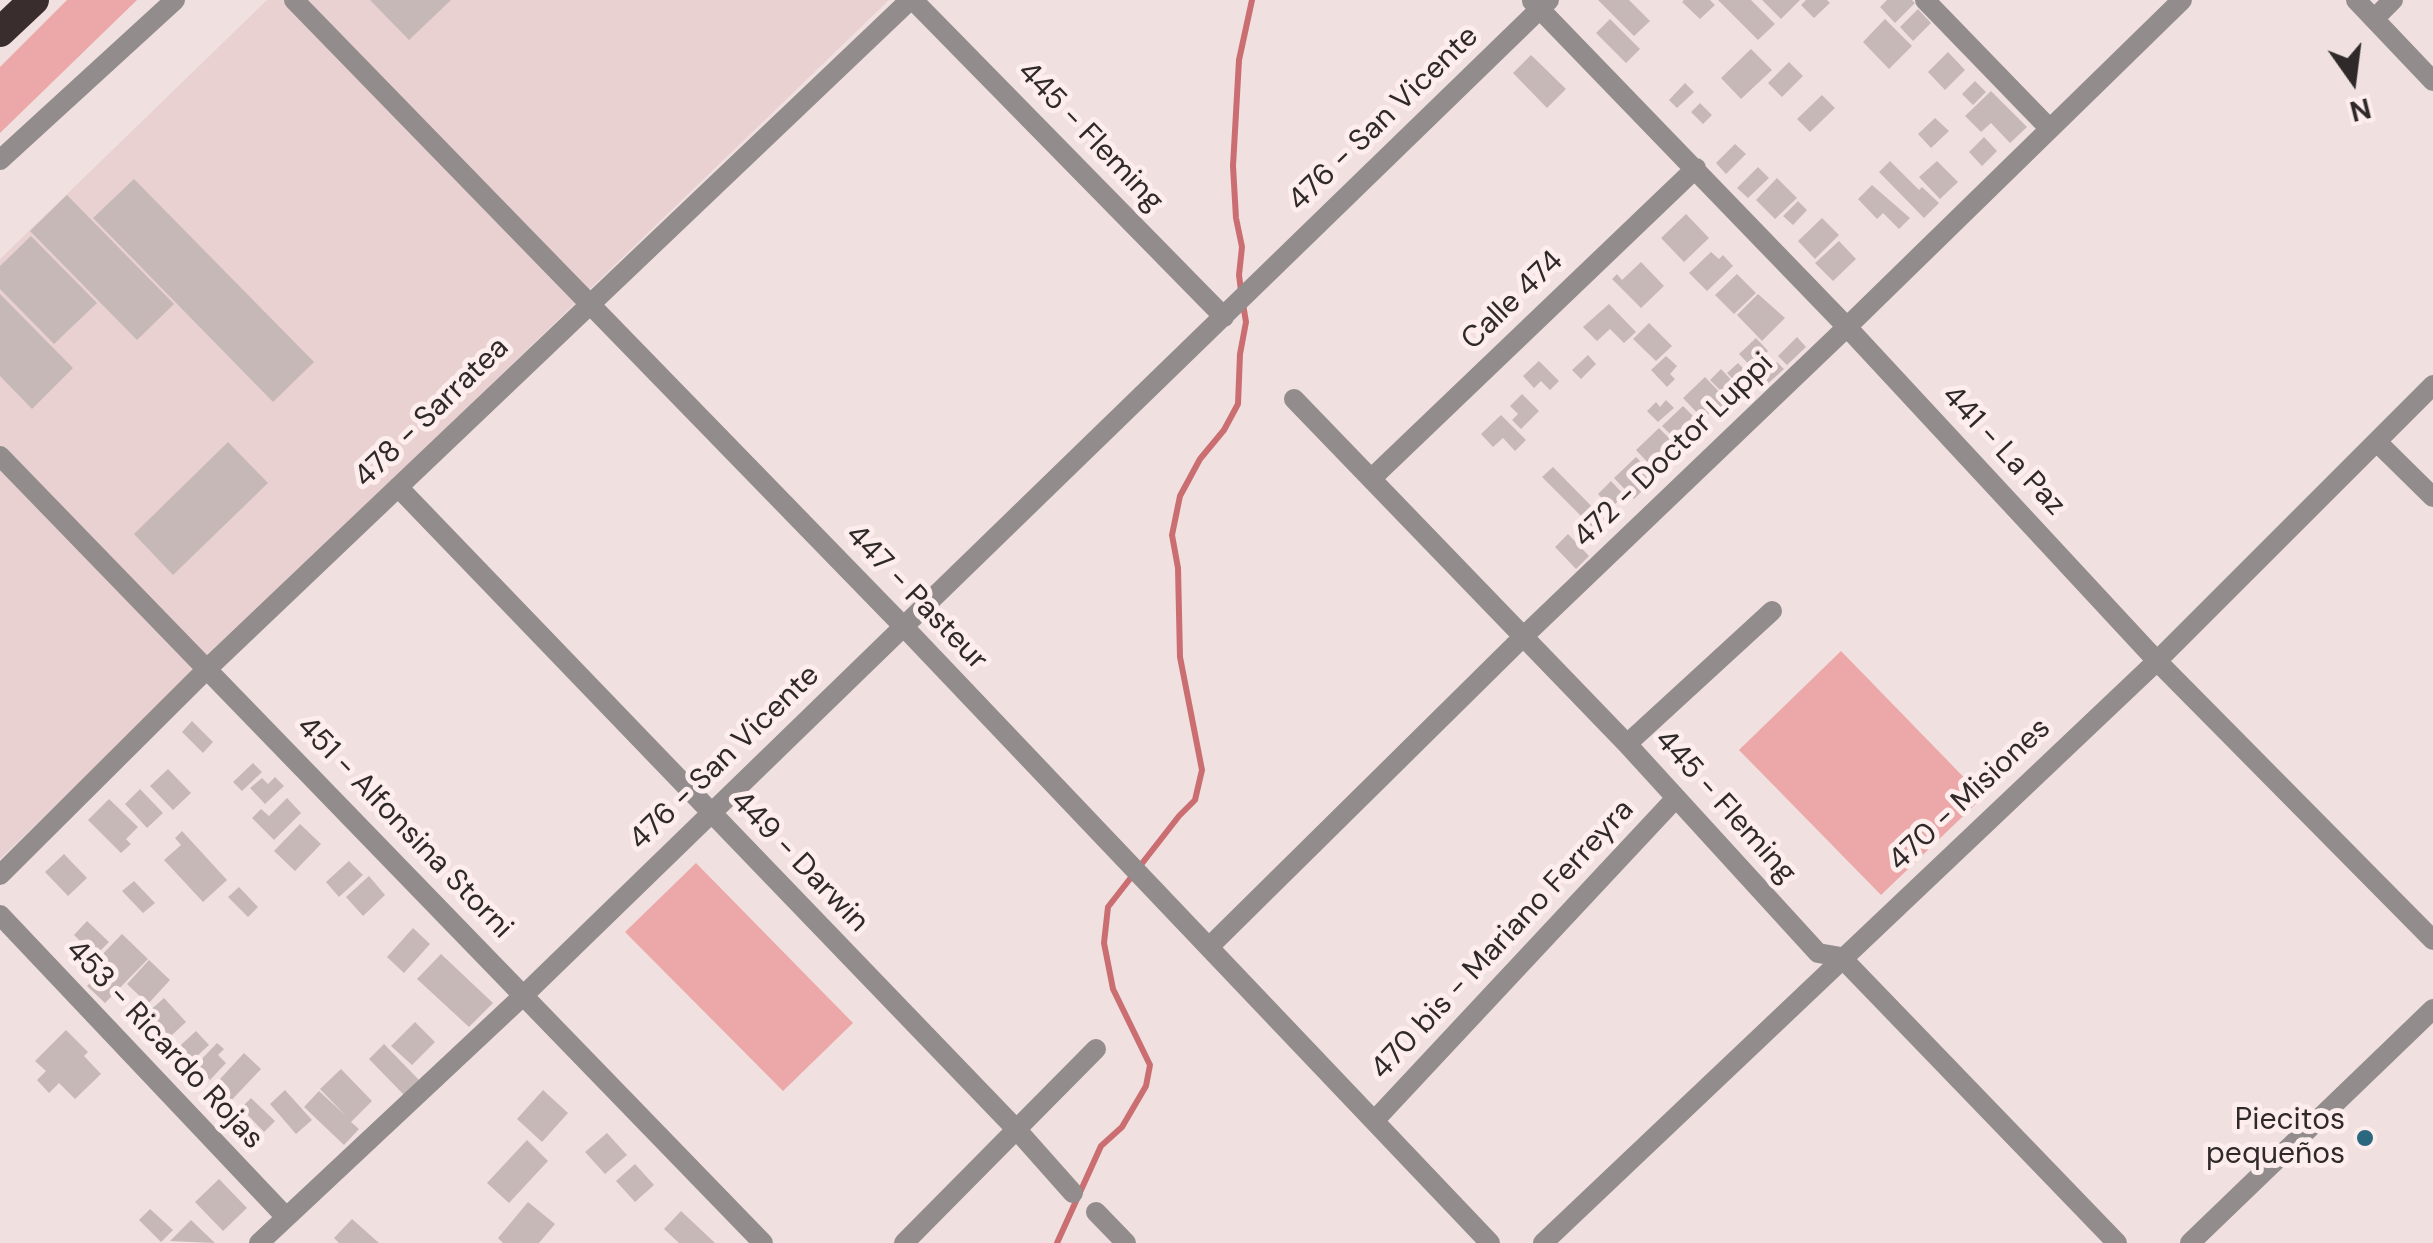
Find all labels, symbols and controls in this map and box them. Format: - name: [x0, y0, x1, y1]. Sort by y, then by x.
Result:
- street label: 476 - San Vicente: [1281, 19, 1487, 219]
- north arrow: [2303, 30, 2403, 130]
- street label: 445 - Fleming: [1009, 55, 1171, 219]
- text: N: [2346, 89, 2375, 130]
- street label: Calle 474: [1455, 244, 1571, 358]
- street label: 478 - Sarratea: [347, 330, 517, 496]
- street label: 472 - Doctor Luppi: [1567, 346, 1781, 556]
- street label: 441 - La Paz: [1934, 378, 2072, 524]
- street label: 447 - Pasteur: [838, 518, 994, 678]
- street label: 476 - San Vicente: [622, 658, 828, 858]
- street label: 451 - Alfonsina Storni: [289, 709, 519, 947]
- street label: 470 - Misiones: [1882, 711, 2058, 879]
- street label: 445 - Fleming: [1647, 723, 1803, 891]
- street label: 449 - Darwin: [723, 784, 875, 940]
- street label: 470 bis - Mariano Ferreyra: [1364, 793, 1642, 1087]
- street label: 453 - Ricardo Rojas: [58, 933, 270, 1157]
- place label: Piecitos pequeños: [2206, 1103, 2345, 1174]
- marker: Piecitos pequeños: [2354, 1127, 2376, 1149]

